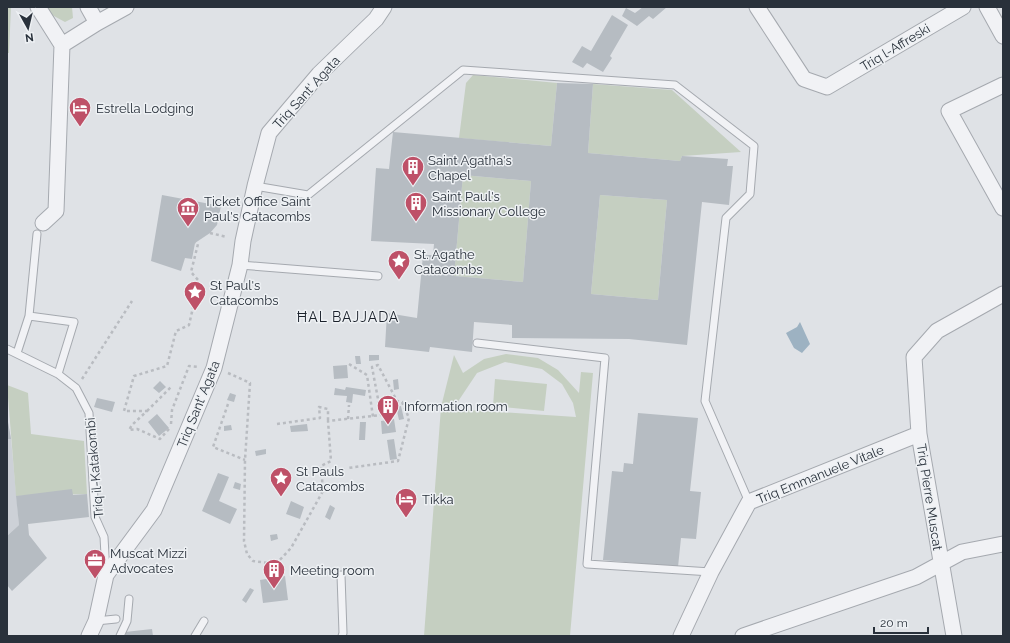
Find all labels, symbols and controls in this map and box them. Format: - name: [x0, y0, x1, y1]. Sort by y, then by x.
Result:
- north arrow: [8, 8, 48, 48]
- street label: Triq l-Affreski: [858, 21, 933, 74]
- text: N: [24, 30, 34, 44]
- street label: Triq Sant' Agata: [270, 53, 343, 132]
- hotel icon: Estrella Lodging: [67, 95, 93, 128]
- place label: Estrella Lodging: [96, 101, 194, 116]
- place label: Saint Agatha's Chapel: [428, 153, 512, 183]
- building icon: Saint Agatha's Chapel: [400, 154, 426, 187]
- place label: Saint Paul's Missionary College: [432, 189, 546, 219]
- building icon: Saint Paul's Missionary College: [403, 190, 429, 223]
- place label: Ticket Office Saint Paul's Catacombs: [204, 194, 311, 224]
- museum icon: Ticket Office Saint Paul's Catacombs: [175, 195, 201, 228]
- place label: St. Agathe Catacombs: [414, 247, 482, 277]
- place icon: St. Agathe Catacombs: [386, 248, 412, 281]
- place label: St Paul's Catacombs: [210, 278, 278, 308]
- place icon: St Paul's Catacombs: [182, 279, 208, 312]
- district label: ĦAL BAJJADA: [297, 309, 399, 325]
- street label: Triq Sant' Agata: [174, 358, 223, 450]
- building icon: Information room: [375, 393, 401, 426]
- place label: Information room: [404, 399, 508, 414]
- street label: Triq il-Katakombi: [83, 417, 106, 519]
- street label: Triq Emmanuele Vitale: [755, 442, 886, 507]
- street label: Triq Pierre Muscat: [914, 443, 945, 552]
- place label: St Pauls Catacombs: [296, 464, 364, 494]
- place icon: St Pauls Catacombs: [268, 465, 294, 498]
- hotel icon: Tikka: [393, 486, 419, 519]
- place label: Tikka: [422, 492, 454, 507]
- place label: Muscat Mizzi Advocates: [110, 546, 187, 576]
- office icon: Muscat Mizzi Advocates: [82, 547, 108, 580]
- building icon: Meeting room: [261, 557, 287, 590]
- place label: Meeting room: [290, 563, 374, 578]
- scale bar: [874, 609, 928, 635]
- text: 20 m: [880, 616, 908, 630]

